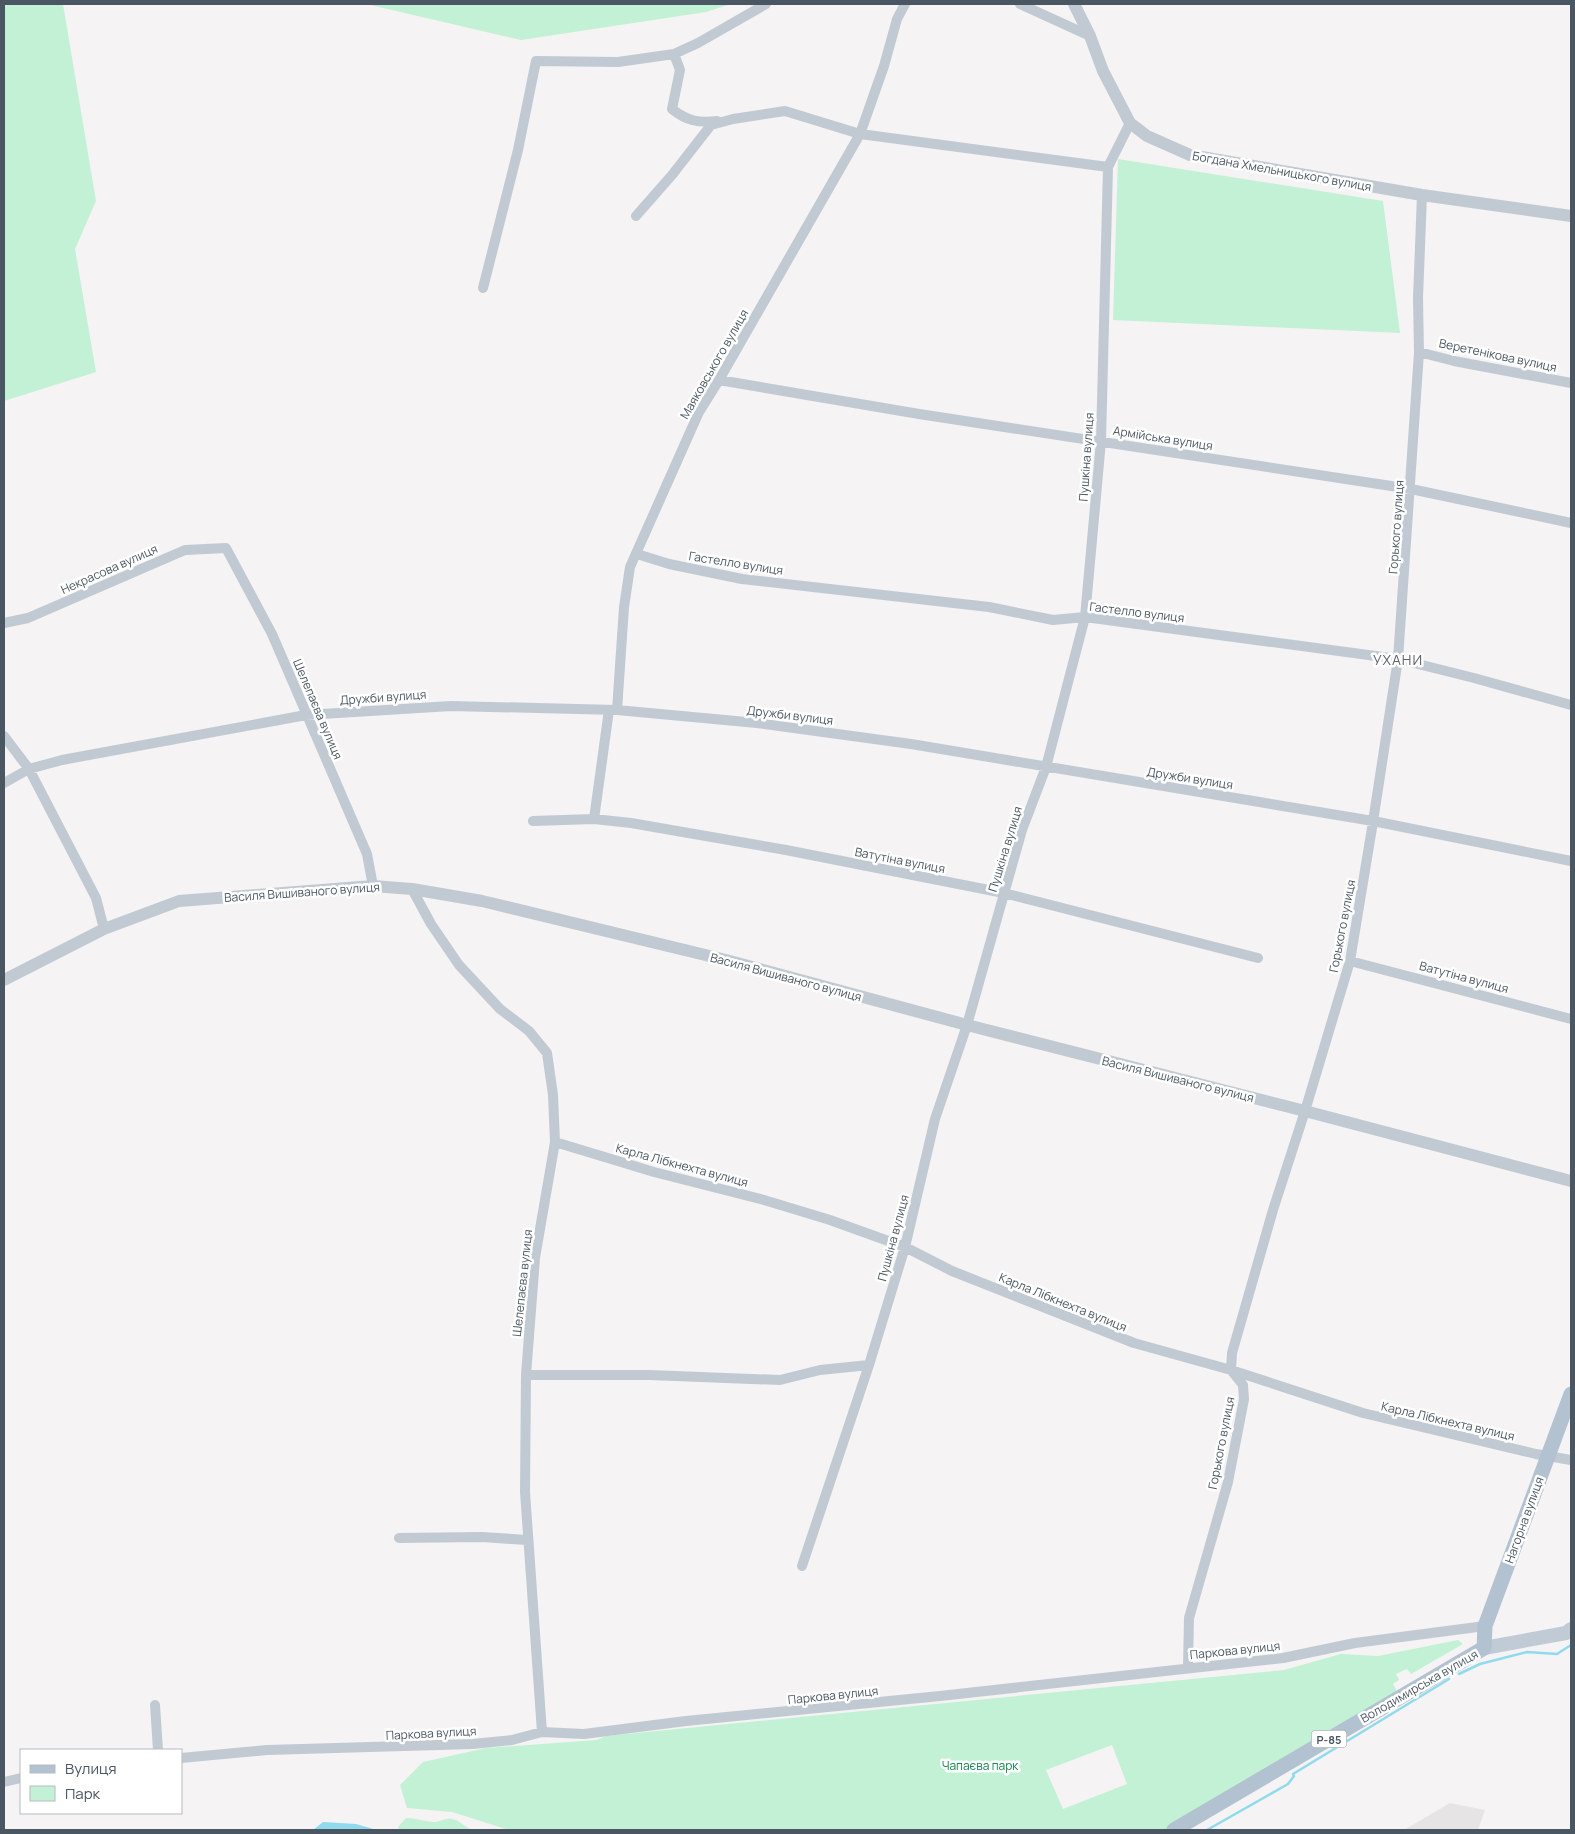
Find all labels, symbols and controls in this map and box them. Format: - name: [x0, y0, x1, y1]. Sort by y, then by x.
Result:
- street label: Богдана Хмельницького вулиця: [1191, 147, 1373, 195]
- street label: Маяковського вулиця: [676, 306, 752, 422]
- street label: Веретенікова вулиця: [1437, 334, 1559, 376]
- street label: Пушкіна вулиця: [1074, 412, 1098, 502]
- street label: Армійська вулиця: [1112, 422, 1214, 454]
- street label: Горького вулиця: [1384, 479, 1408, 575]
- street label: Некрасова вулиця: [58, 540, 160, 598]
- street label: Гастелло вулиця: [688, 547, 784, 579]
- street label: Гастелло вулиця: [1089, 598, 1185, 626]
- district label: УХАНИ: [1373, 650, 1423, 669]
- street label: Шелепаєва вулиця: [289, 656, 347, 762]
- street label: Дружби вулиця: [339, 685, 427, 709]
- street label: Дружби вулиця: [746, 701, 834, 729]
- street label: Дружби вулиця: [1146, 763, 1234, 793]
- street label: Пушкіна вулиця: [984, 804, 1026, 894]
- street label: Ватутіна вулиця: [853, 843, 947, 877]
- street label: Василя Вишиваного вулиця: [224, 878, 380, 906]
- street label: Горького вулиця: [1325, 878, 1359, 974]
- street label: Василя Вишиваного вулиця: [708, 949, 864, 1005]
- street label: Ватутіна вулиця: [1418, 957, 1510, 997]
- street label: Василя Вишиваного вулиця: [1100, 1052, 1256, 1106]
- street label: Карла Лібкнехта вулиця: [614, 1139, 750, 1191]
- street label: Пушкіна вулиця: [873, 1193, 913, 1283]
- street label: Шелепаєва вулиця: [508, 1229, 536, 1337]
- street label: Карла Лібкнехта вулиця: [997, 1269, 1129, 1335]
- street label: Горького вулиця: [1204, 1395, 1238, 1491]
- street label: Карла Лібкнехта вулиця: [1380, 1397, 1516, 1445]
- street label: Нагорна вулиця: [1500, 1474, 1548, 1566]
- street label: Паркова вулиця: [1189, 1637, 1281, 1663]
- street label: Володимирська вулиця: [1357, 1645, 1481, 1727]
- street label: Паркова вулиця: [787, 1682, 879, 1708]
- street label: Паркова вулиця: [385, 1722, 477, 1744]
- road number: Р-85: [1312, 1730, 1346, 1748]
- legend: [20, 1749, 182, 1814]
- park label: Чапаєва парк: [942, 1757, 1019, 1774]
- text: Вулиця: [65, 1758, 117, 1779]
- text: Парк: [65, 1783, 101, 1804]

